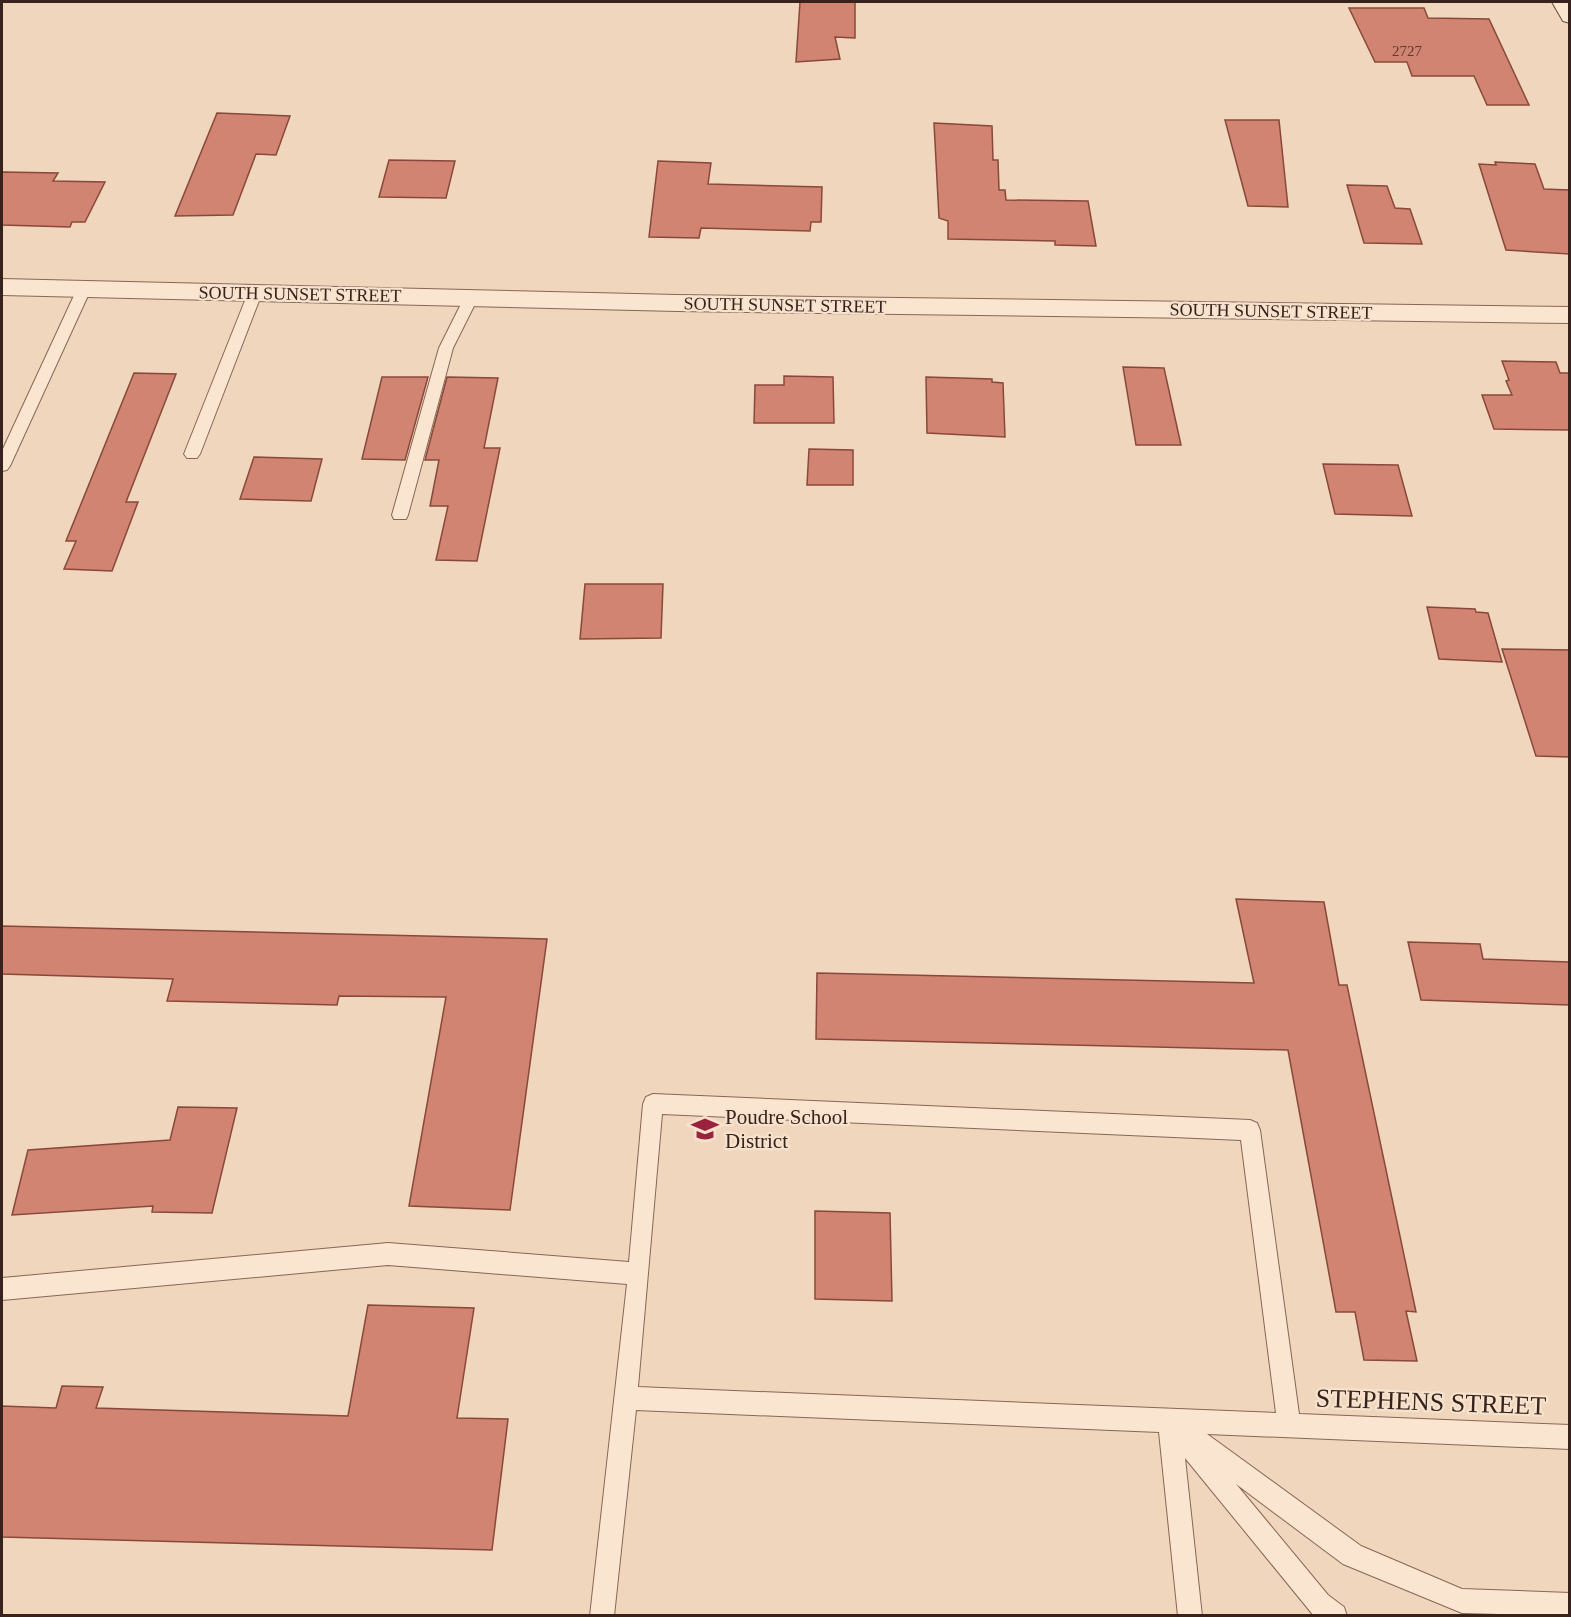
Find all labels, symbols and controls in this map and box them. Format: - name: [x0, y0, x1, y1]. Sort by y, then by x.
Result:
- house number: 2727: [1392, 43, 1423, 59]
- street label: SOUTH SUNSET STREET: [198, 282, 402, 306]
- street label: SOUTH SUNSET STREET: [683, 293, 887, 317]
- street label: SOUTH SUNSET STREET: [1169, 299, 1373, 323]
- place label: Poudre School District: [725, 1105, 848, 1153]
- school or university icon: Poudre School District: [690, 1114, 720, 1144]
- street label: STEPHENS STREET: [1315, 1383, 1547, 1421]

